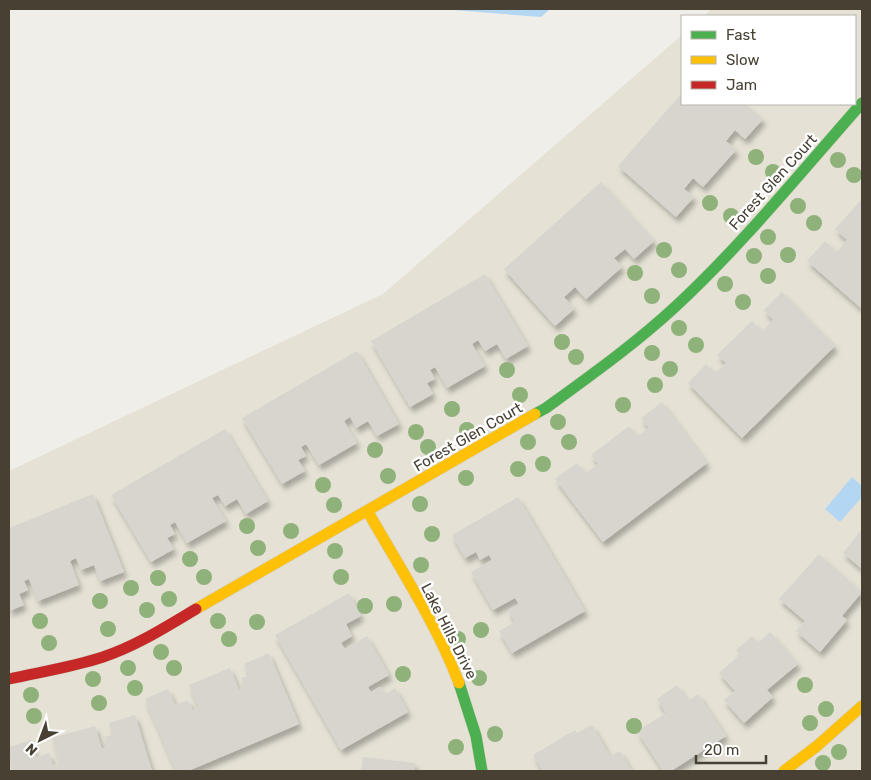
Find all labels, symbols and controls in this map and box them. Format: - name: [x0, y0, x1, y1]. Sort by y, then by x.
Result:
- legend: [681, 15, 856, 105]
- text: Fast: [726, 26, 756, 44]
- text: Slow: [726, 51, 759, 69]
- text: Jam: [726, 76, 757, 94]
- street label: Forest Glen Court: [725, 130, 821, 234]
- street label: Forest Glen Court: [410, 399, 526, 475]
- street label: Lake Hills Drive: [417, 580, 481, 682]
- north arrow: [15, 715, 65, 765]
- scale bar: [696, 732, 766, 764]
- text: N: [22, 740, 41, 759]
- text: 20 m: [704, 741, 739, 759]

